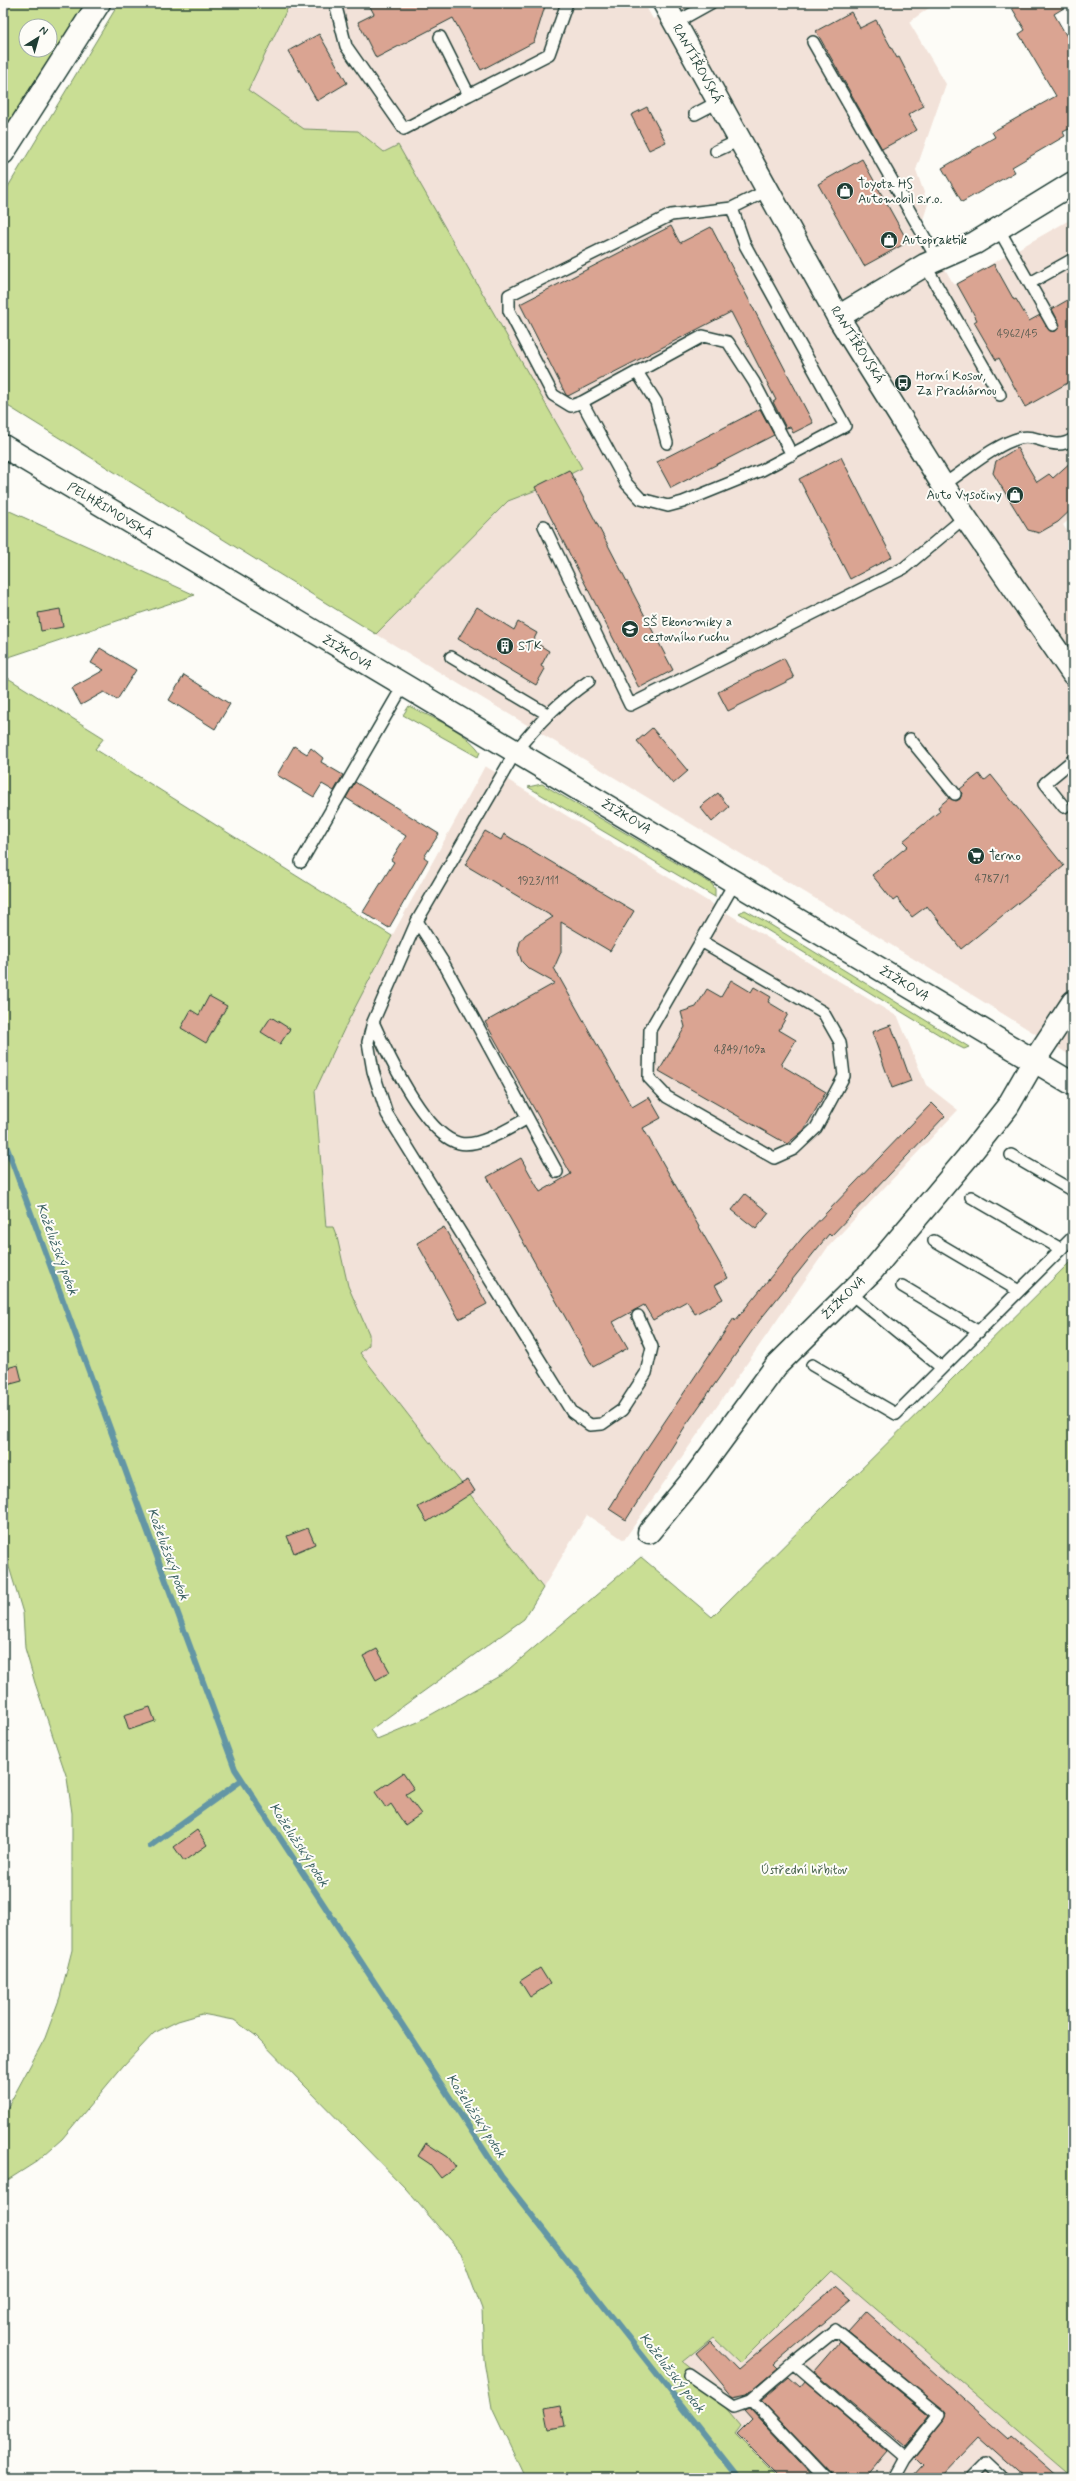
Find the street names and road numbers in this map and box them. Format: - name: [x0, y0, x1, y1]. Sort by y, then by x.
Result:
- street label: RANTÍŘOVSKÁ: [668, 21, 727, 107]
- street label: RANTÍŘOVSKÁ: [826, 302, 888, 387]
- street label: PELHŘIMOVSKÁ: [64, 478, 157, 543]
- street label: ŽIŽKOVA: [319, 631, 375, 675]
- street label: ŽIŽKOVA: [598, 795, 654, 839]
- street label: ŽIŽKOVA: [876, 962, 932, 1006]
- street label: ŽIŽKOVA: [818, 1272, 870, 1324]

